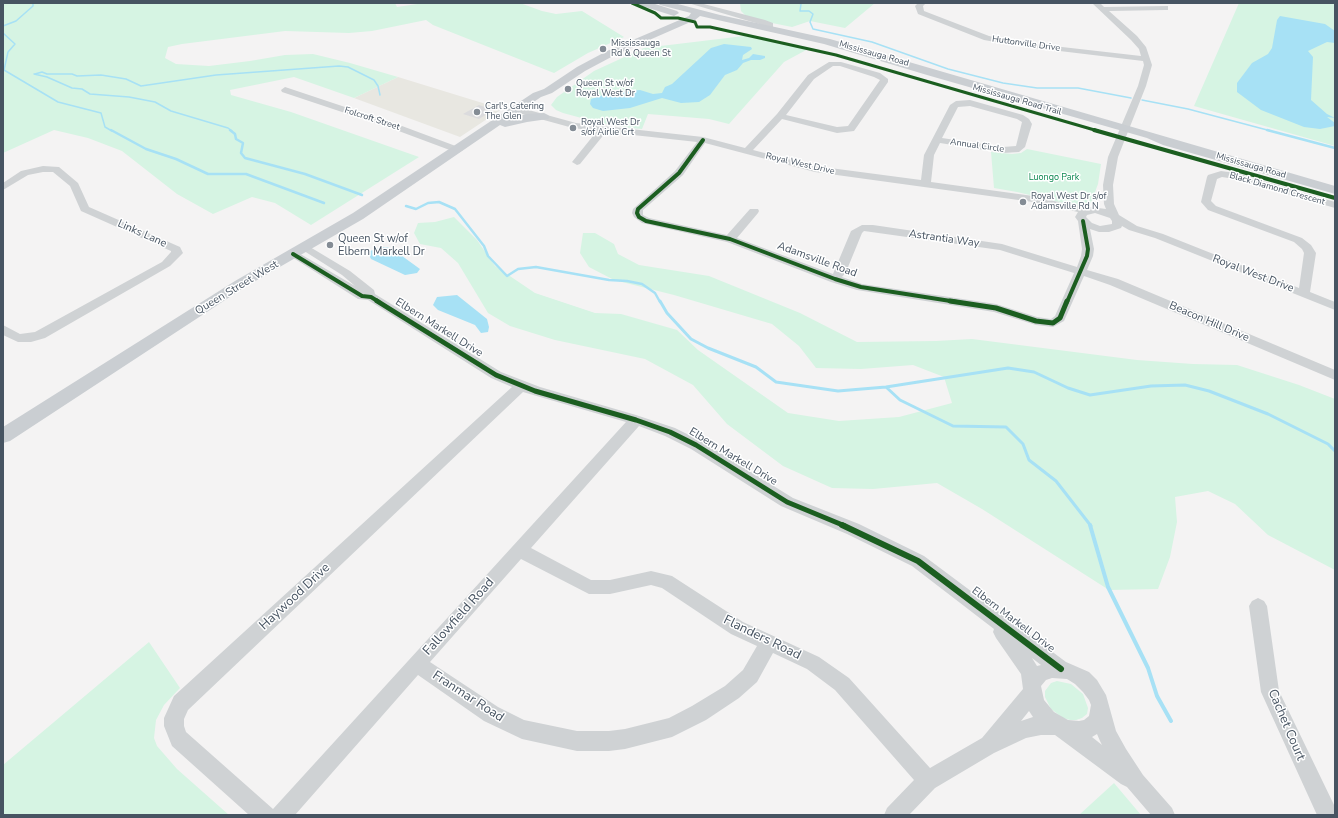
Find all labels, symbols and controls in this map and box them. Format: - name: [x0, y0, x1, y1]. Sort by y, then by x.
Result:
- street label: Huttonville Drive: [991, 34, 1061, 54]
- place label: Mississauga Rd & Queen St: [611, 39, 671, 60]
- street label: Mississauga Road: [838, 39, 910, 69]
- marker: Mississauga Rd & Queen St: [598, 44, 608, 54]
- place label: Queen St w/of Royal West Dr: [576, 79, 635, 100]
- street label: Mississauga Road Trail: [971, 82, 1063, 118]
- marker: Queen St w/of Royal West Dr: [563, 84, 573, 94]
- place label: Carl's Catering The Glen: [485, 102, 544, 123]
- street label: Folcroft Street: [343, 105, 401, 133]
- marker: Carl's Catering The Glen: [472, 107, 482, 117]
- place label: Royal West Dr s/of Airlie Crt: [581, 118, 640, 139]
- marker: Royal West Dr s/of Airlie Crt: [568, 123, 578, 133]
- street label: Annual Circle: [949, 137, 1005, 155]
- street label: Royal West Drive: [764, 151, 836, 177]
- street label: Mississauga Road: [1215, 151, 1287, 181]
- street label: Black Diamond Crescent: [1228, 170, 1326, 208]
- park label: Luongo Park: [1029, 173, 1079, 183]
- place label: Royal West Dr s/of Adamsville Rd N: [1031, 192, 1107, 213]
- marker: Royal West Dr s/of Adamsville Rd N: [1018, 197, 1028, 207]
- street label: Links Lane: [115, 217, 169, 251]
- street label: Astrantia Way: [908, 228, 980, 250]
- place label: Queen St w/of Elbern Markell Dr: [338, 232, 425, 258]
- street label: Adamsville Road: [775, 239, 859, 281]
- marker: Queen St w/of Elbern Markell Dr: [325, 240, 335, 250]
- street label: Royal West Drive: [1210, 252, 1296, 296]
- street label: Queen Street West: [193, 258, 281, 318]
- street label: Elbern Markell Drive: [393, 296, 485, 360]
- street label: Beacon Hill Drive: [1167, 299, 1251, 345]
- street label: Elbern Markell Drive: [686, 425, 780, 489]
- street label: Haywood Drive: [257, 560, 333, 634]
- street label: Fallowfield Road: [420, 575, 498, 659]
- street label: Elbern Markell Drive: [969, 584, 1057, 656]
- street label: Flanders Road: [721, 613, 803, 663]
- street label: Franmar Road: [429, 668, 507, 726]
- street label: Cachet Court: [1264, 687, 1308, 763]

